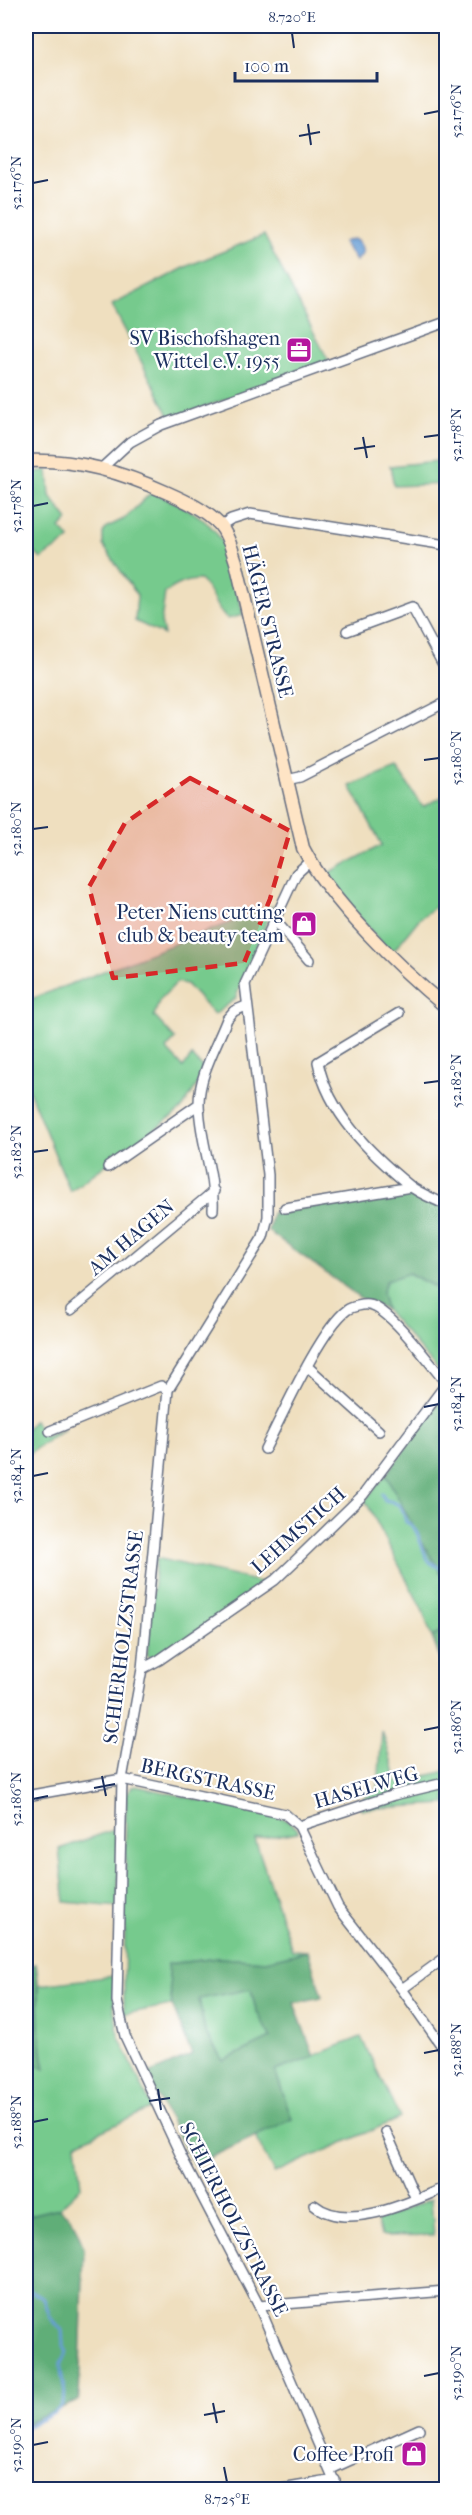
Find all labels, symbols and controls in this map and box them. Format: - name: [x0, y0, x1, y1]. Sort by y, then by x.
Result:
- text: 8.720°E: [268, 8, 316, 26]
- scale bar: [235, 45, 378, 83]
- text: 100 m: [244, 56, 289, 77]
- text: 52.176°N: [447, 83, 465, 138]
- text: 52.176°N: [7, 155, 25, 210]
- place label: SV Bischofshagen Wittel e.V. 1955: [130, 327, 280, 373]
- office icon: SV Bischofshagen Wittel e.V. 1955: [284, 335, 314, 365]
- text: 52.178°N: [447, 407, 465, 462]
- text: 52.178°N: [7, 478, 25, 533]
- street label: HÄGER STRASSE: [237, 542, 299, 700]
- text: 52.180°N: [447, 730, 465, 786]
- text: 52.180°N: [7, 801, 25, 857]
- place label: Peter Niens cutting club & beauty team: [116, 901, 284, 947]
- shop icon: Peter Niens cutting club & beauty team: [289, 909, 319, 939]
- text: 52.182°N: [447, 1053, 465, 1108]
- text: 52.182°N: [7, 1124, 25, 1179]
- street label: AM HAGEN: [83, 1195, 179, 1281]
- text: 52.184°N: [447, 1376, 465, 1432]
- text: 52.184°N: [7, 1448, 25, 1504]
- street label: LEHMSTICH: [246, 1482, 350, 1579]
- street label: SCHIERHOLZSTRASSE: [99, 1529, 148, 1745]
- text: 52.186°N: [447, 1699, 465, 1754]
- street label: BERGSTRASSE: [138, 1754, 277, 1805]
- street label: HASELWEG: [311, 1762, 421, 1813]
- text: 52.186°N: [7, 1771, 25, 1826]
- text: 52.188°N: [447, 2022, 465, 2077]
- text: 52.188°N: [7, 2094, 25, 2149]
- street label: SCHIERHOLZSTRASSE: [174, 2118, 293, 2320]
- text: 52.190°N: [447, 2345, 465, 2401]
- text: 52.190°N: [7, 2417, 25, 2473]
- shop icon: Coffee Profi: [399, 2439, 429, 2469]
- place label: Coffee Profi: [293, 2443, 394, 2466]
- text: 8.725°E: [204, 2490, 250, 2508]

